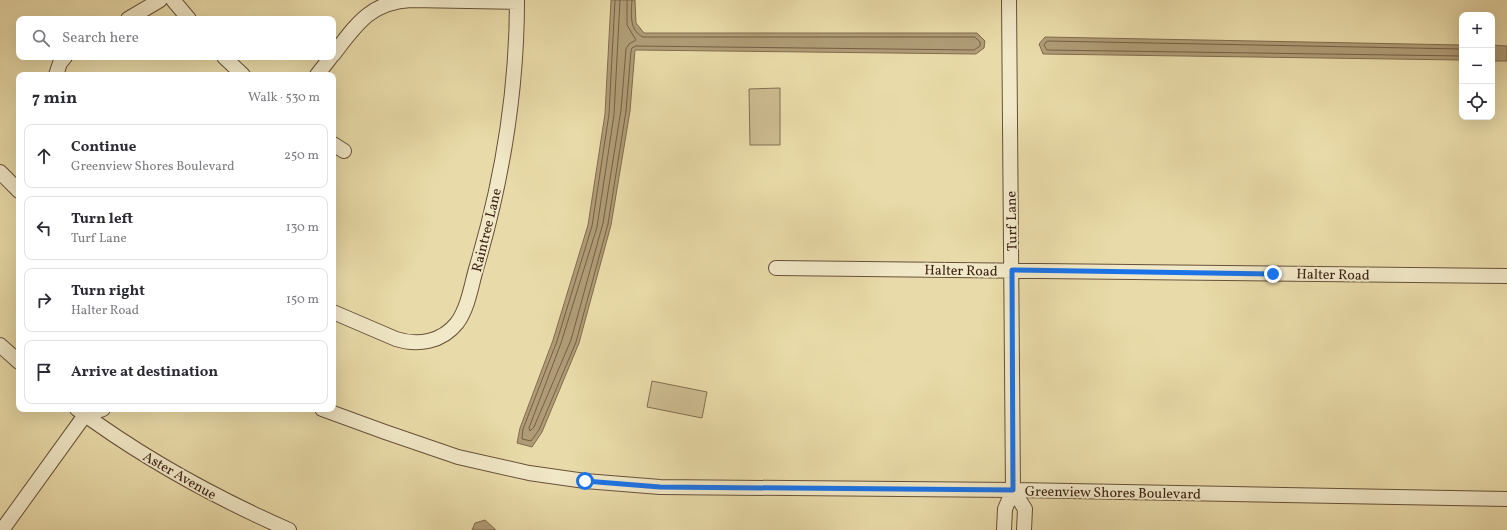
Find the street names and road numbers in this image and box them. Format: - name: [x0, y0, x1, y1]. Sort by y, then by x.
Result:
- street label: Raintree Lane: [468, 186, 507, 274]
- street label: Turf Lane: [1002, 190, 1023, 251]
- street label: Halter Road: [924, 261, 998, 282]
- street label: Halter Road: [1296, 265, 1370, 286]
- street label: Aster Avenue: [139, 448, 220, 505]
- street label: Greenview Shores Boulevard: [1025, 482, 1201, 505]

